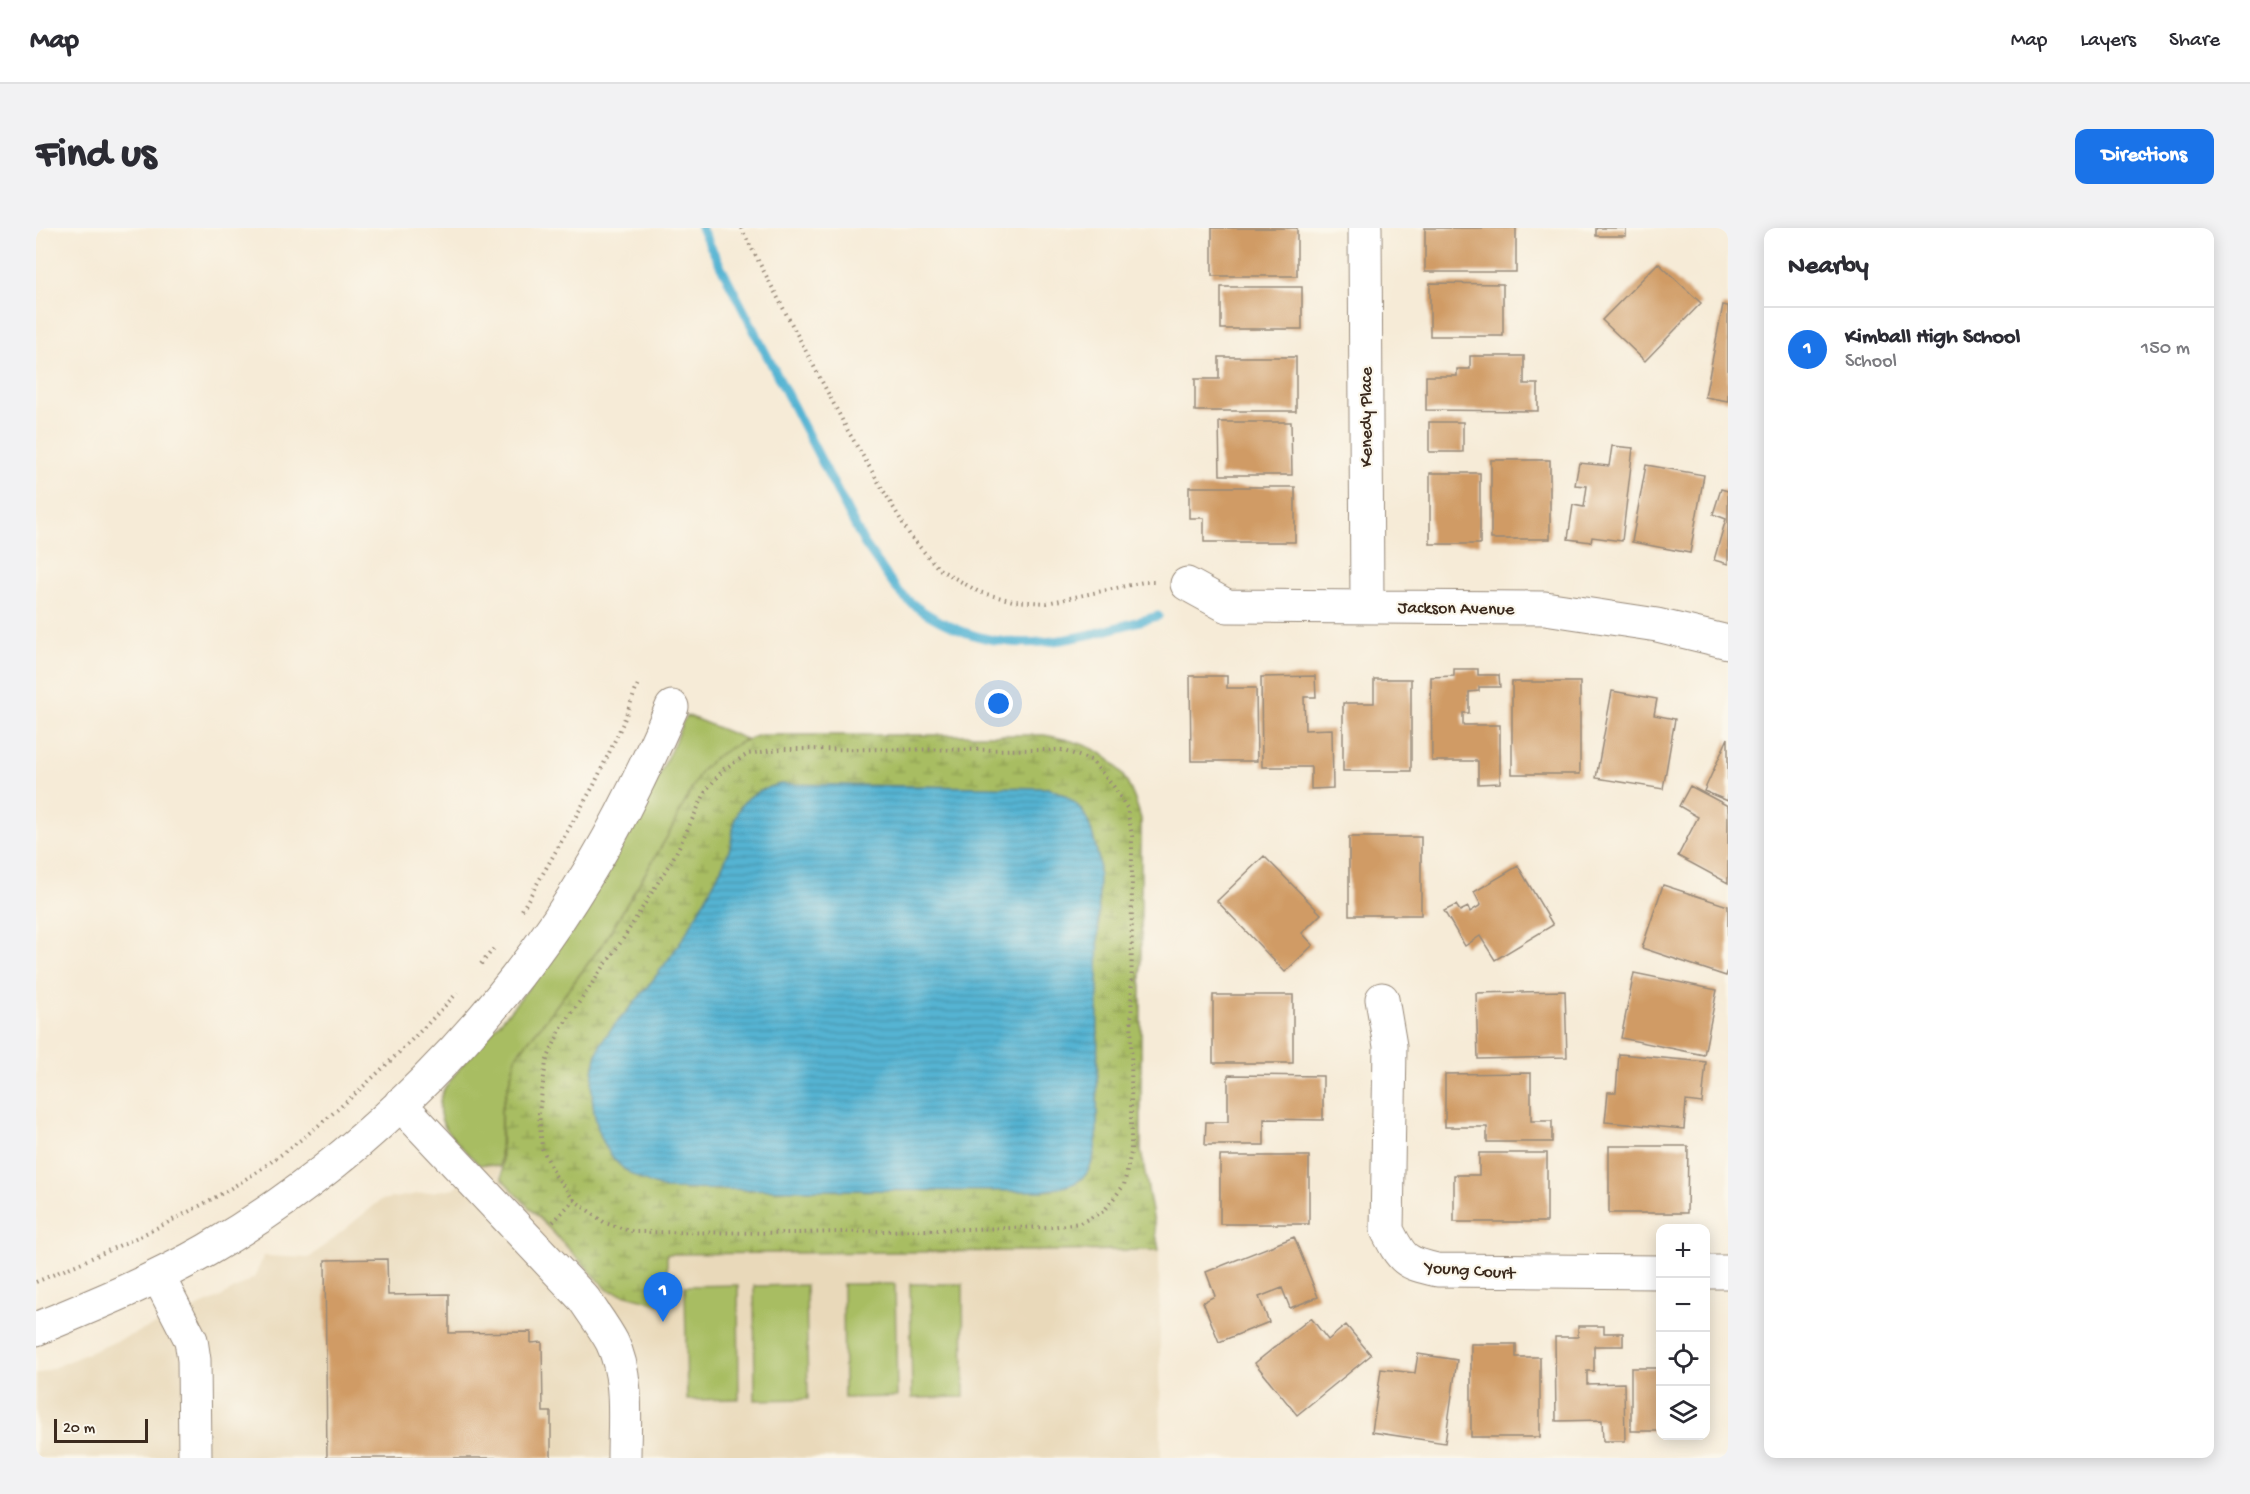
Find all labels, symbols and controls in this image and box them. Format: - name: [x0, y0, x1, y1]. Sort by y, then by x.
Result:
- text: Map: [30, 25, 79, 58]
- text: Map: [2011, 29, 2047, 54]
- text: Layers: [2080, 29, 2136, 54]
- text: Share: [2169, 29, 2220, 54]
- button: Directions: [2075, 129, 2214, 184]
- text: Find us: [36, 132, 156, 181]
- text: Nearby: [1788, 252, 1869, 283]
- text: Kimball High School: [1845, 325, 2020, 351]
- text: 1: [1803, 338, 1812, 361]
- text: 150 m: [2141, 338, 2190, 361]
- text: School: [1845, 351, 1897, 374]
- street label: Kenedy Place: [1357, 366, 1378, 467]
- street label: Jackson Avenue: [1397, 598, 1515, 621]
- your location: [984, 689, 1013, 718]
- map controls: [1656, 1224, 1710, 1440]
- button: +: [1656, 1224, 1710, 1278]
- street label: Young Court: [1422, 1258, 1517, 1285]
- pin: 1: [644, 1272, 682, 1322]
- button: −: [1656, 1278, 1710, 1332]
- button: locate: [1656, 1332, 1710, 1386]
- button: layers: [1656, 1386, 1710, 1440]
- scale bar: [54, 1416, 148, 1444]
- text: 20 m: [63, 1420, 95, 1439]

